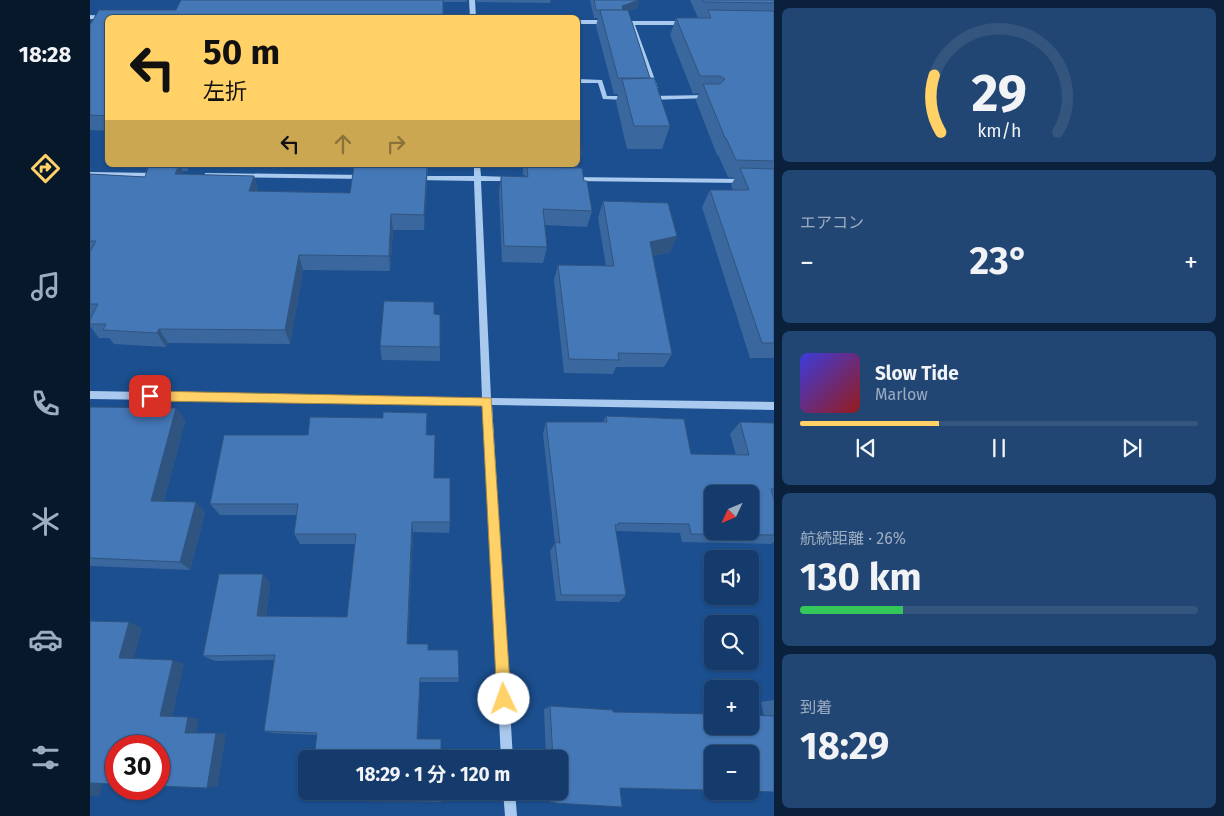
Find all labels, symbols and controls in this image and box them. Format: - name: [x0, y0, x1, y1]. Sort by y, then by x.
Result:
- text: 50 m: [203, 31, 280, 73]
- icon: left: [120, 35, 185, 100]
- text: 18:28: [19, 41, 71, 68]
- text: 29: [971, 62, 1027, 125]
- text: 左折: [203, 78, 247, 105]
- text: km/h: [977, 120, 1021, 142]
- icon: left: [276, 130, 304, 158]
- icon: ahead: [329, 130, 357, 158]
- icon: right: [382, 130, 410, 158]
- icon: directions: [28, 151, 63, 186]
- text: エアコン: [800, 213, 864, 232]
- text: 23°: [970, 238, 1029, 284]
- text: −: [800, 246, 814, 279]
- text: +: [1184, 246, 1198, 279]
- icon: music: [28, 269, 63, 304]
- text: Slow Tide: [875, 362, 959, 385]
- pin: [129, 375, 171, 417]
- icon: arrive: [136, 382, 164, 410]
- text: Marlow: [875, 385, 928, 404]
- icon: phone: [28, 386, 63, 421]
- icon: previous: [852, 434, 880, 462]
- icon: pause: [985, 434, 1013, 462]
- icon: next: [1118, 434, 1146, 462]
- north arrow: [704, 485, 759, 540]
- map controls: [704, 485, 759, 800]
- icon: climate: [28, 504, 63, 539]
- text: 航続距離 · 26%: [800, 529, 906, 548]
- button: sound: [704, 550, 759, 605]
- text: 130 km: [800, 554, 922, 600]
- button: search: [704, 615, 759, 670]
- icon: car: [28, 622, 63, 657]
- position arrow: [477, 672, 529, 724]
- button: +: [704, 680, 759, 735]
- text: 到着: [800, 698, 832, 717]
- text: 18:29: [800, 723, 889, 769]
- speed limit sign: 30: [105, 735, 170, 800]
- icon: filters: [28, 740, 63, 775]
- button: −: [704, 745, 759, 800]
- text: 18:29 · 1 分 · 120 m: [356, 763, 510, 786]

